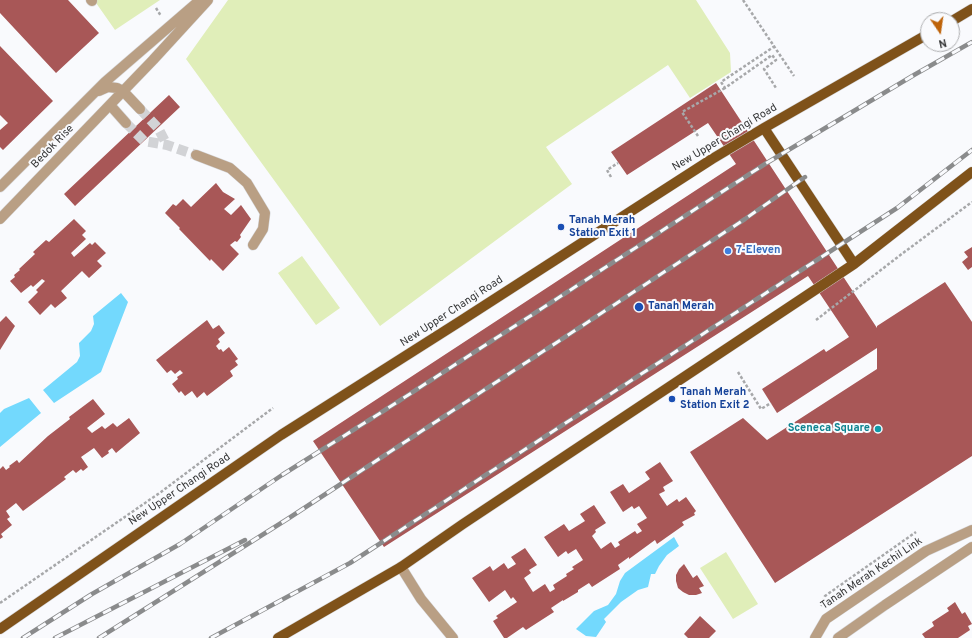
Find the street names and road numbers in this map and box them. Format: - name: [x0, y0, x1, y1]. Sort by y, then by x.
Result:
- street label: New Upper Changi Road: [670, 101, 780, 175]
- street label: Bedok Rise: [29, 123, 77, 171]
- street label: New Upper Changi Road: [398, 274, 506, 350]
- street label: New Upper Changi Road: [127, 451, 233, 529]
- street label: Tanah Merah Kechil Link: [819, 535, 925, 613]

